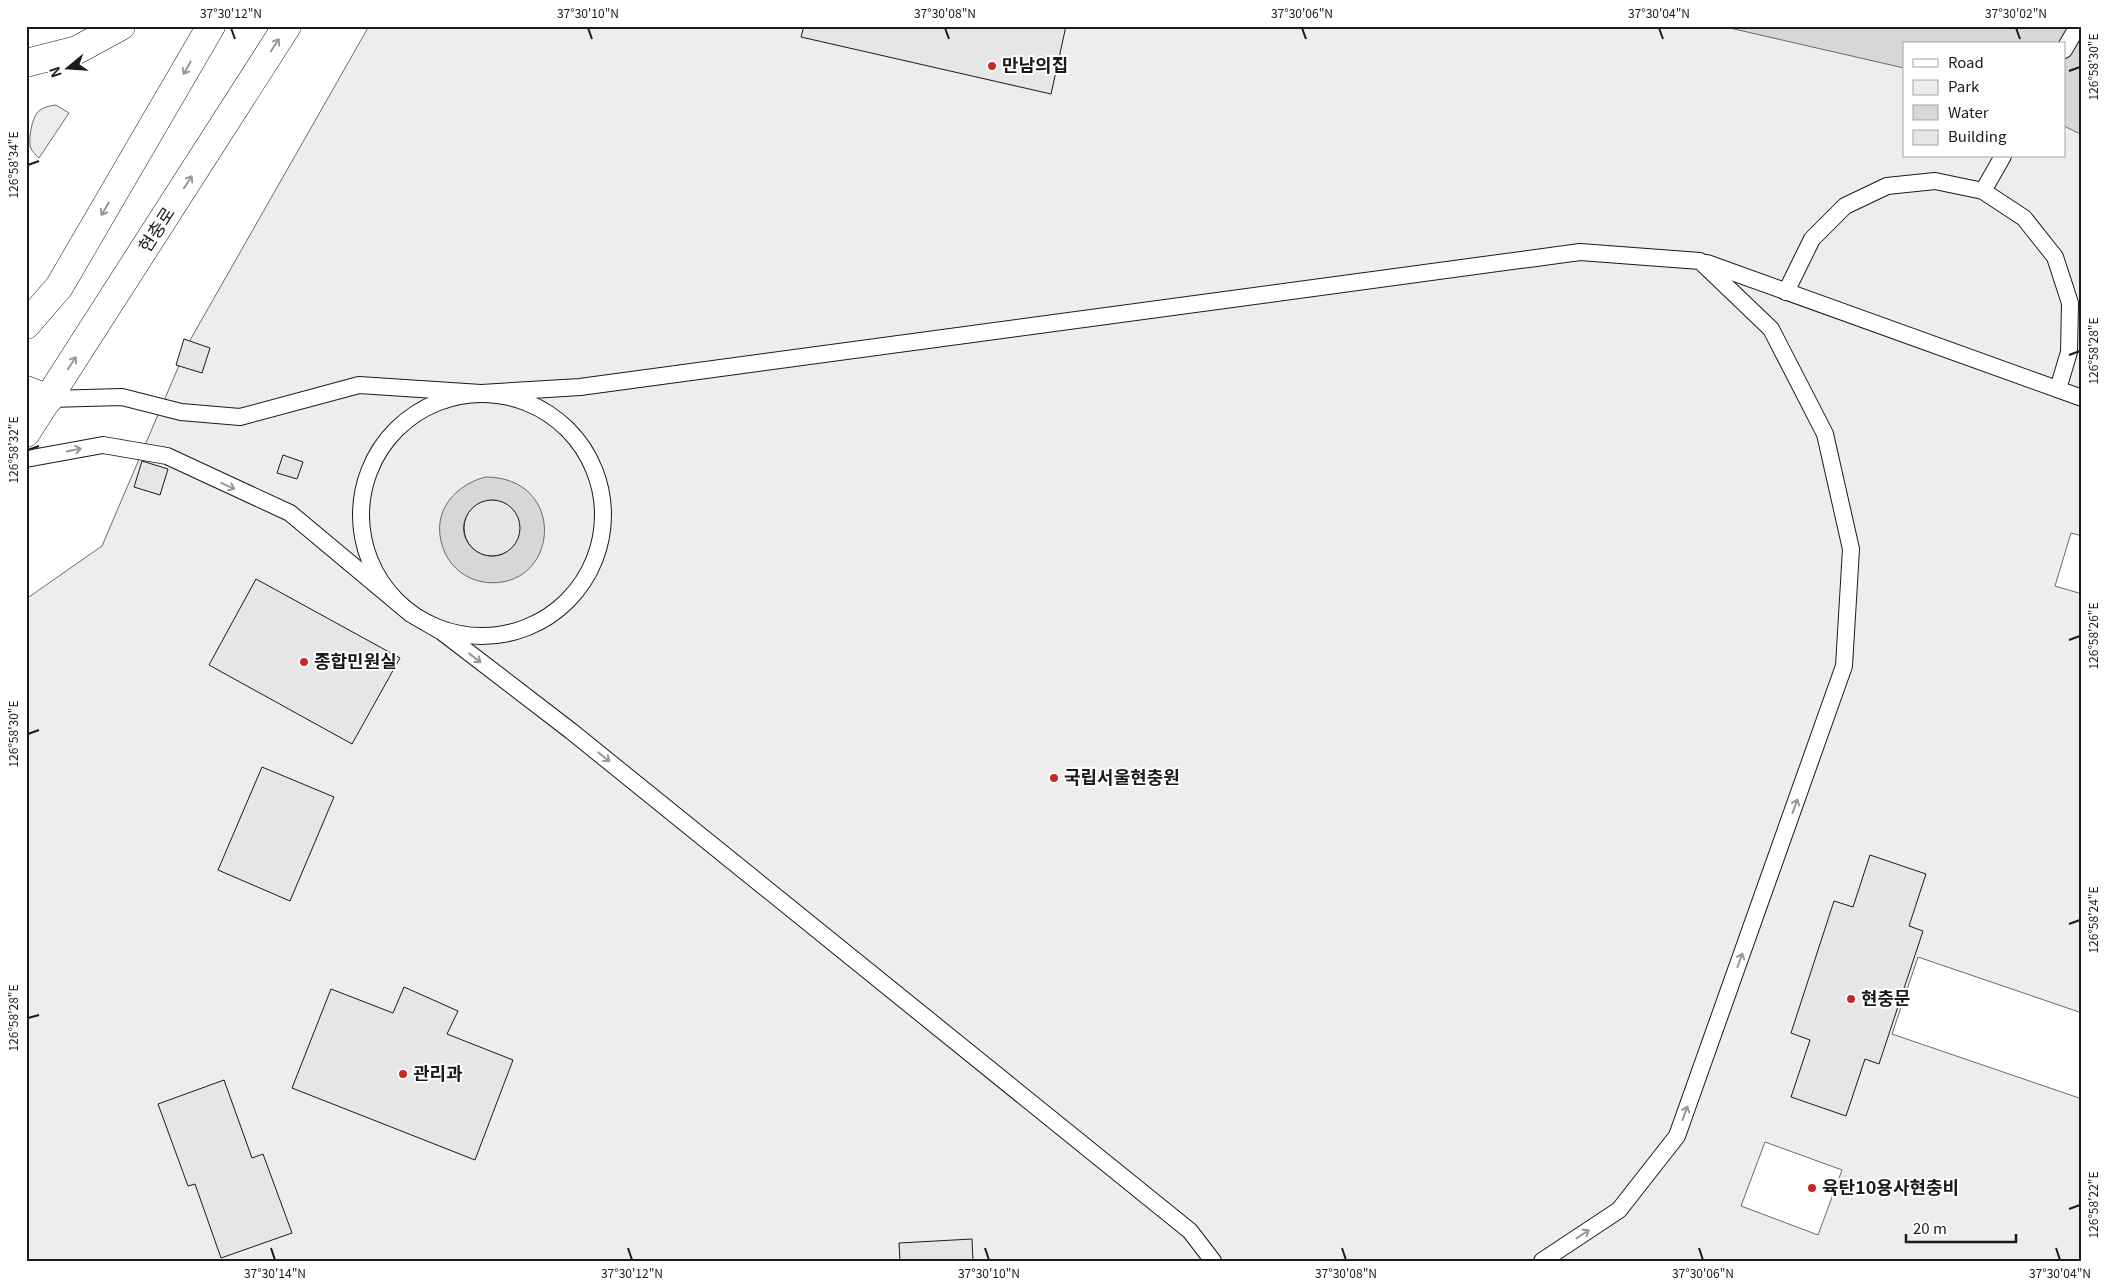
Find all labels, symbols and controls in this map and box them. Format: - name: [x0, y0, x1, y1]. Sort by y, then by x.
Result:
- text: 37°30'12"N: [200, 4, 262, 21]
- text: 37°30'10"N: [557, 4, 619, 21]
- text: 37°30'08"N: [914, 4, 976, 21]
- text: 37°30'06"N: [1271, 4, 1333, 21]
- text: 37°30'04"N: [1628, 4, 1690, 21]
- text: 37°30'02"N: [1985, 4, 2047, 21]
- text: 126°58'30"E: [2084, 33, 2101, 101]
- one-way arrow: [270, 38, 281, 52]
- north arrow: [42, 42, 92, 92]
- legend: [1903, 42, 2066, 158]
- place label: 만남의집: [1002, 51, 1068, 77]
- text: Road: [1948, 51, 1984, 72]
- marker: 만남의집: [986, 60, 998, 72]
- one-way arrow: [181, 61, 191, 75]
- text: N: [44, 64, 66, 80]
- text: Park: [1948, 75, 1980, 96]
- text: Water: [1948, 101, 1989, 122]
- text: Building: [1948, 125, 2007, 146]
- text: 126°58'34"E: [4, 131, 21, 199]
- one-way arrow: [183, 175, 193, 189]
- street label: 현충로: [131, 201, 180, 257]
- one-way arrow: [100, 202, 110, 216]
- text: 126°58'28"E: [2084, 317, 2101, 385]
- one-way arrow: [67, 357, 77, 371]
- text: 126°58'32"E: [4, 416, 21, 484]
- one-way arrow: [66, 445, 82, 455]
- one-way arrow: [220, 482, 235, 492]
- text: 126°58'26"E: [2084, 602, 2101, 670]
- place label: 종합민원실: [314, 647, 397, 673]
- one-way arrow: [468, 652, 481, 663]
- marker: 종합민원실: [298, 656, 310, 668]
- text: 126°58'30"E: [4, 700, 21, 768]
- one-way arrow: [597, 752, 610, 763]
- place label: 국립서울현충원: [1064, 763, 1180, 789]
- marker: 국립서울현충원: [1048, 772, 1060, 784]
- one-way arrow: [1790, 799, 1800, 815]
- text: 126°58'24"E: [2084, 886, 2101, 954]
- one-way arrow: [1736, 952, 1745, 968]
- text: 126°58'28"E: [4, 984, 21, 1052]
- place label: 현충문: [1861, 984, 1911, 1010]
- marker: 현충문: [1845, 993, 1857, 1005]
- place label: 관리과: [413, 1059, 463, 1085]
- marker: 관리과: [397, 1068, 409, 1080]
- one-way arrow: [1681, 1105, 1690, 1121]
- text: 126°58'22"E: [2084, 1171, 2101, 1239]
- place label: 육탄10용사현충비: [1822, 1173, 1959, 1199]
- marker: 육탄10용사현충비: [1806, 1182, 1818, 1194]
- scale bar: [1906, 1212, 2016, 1244]
- text: 20 m: [1913, 1217, 1947, 1238]
- one-way arrow: [1575, 1229, 1589, 1239]
- text: 37°30'14"N: [244, 1264, 306, 1281]
- text: 37°30'12"N: [601, 1264, 663, 1281]
- text: 37°30'10"N: [958, 1264, 1020, 1281]
- text: 37°30'08"N: [1315, 1264, 1377, 1281]
- text: 37°30'06"N: [1672, 1264, 1734, 1281]
- text: 37°30'04"N: [2029, 1264, 2091, 1281]

